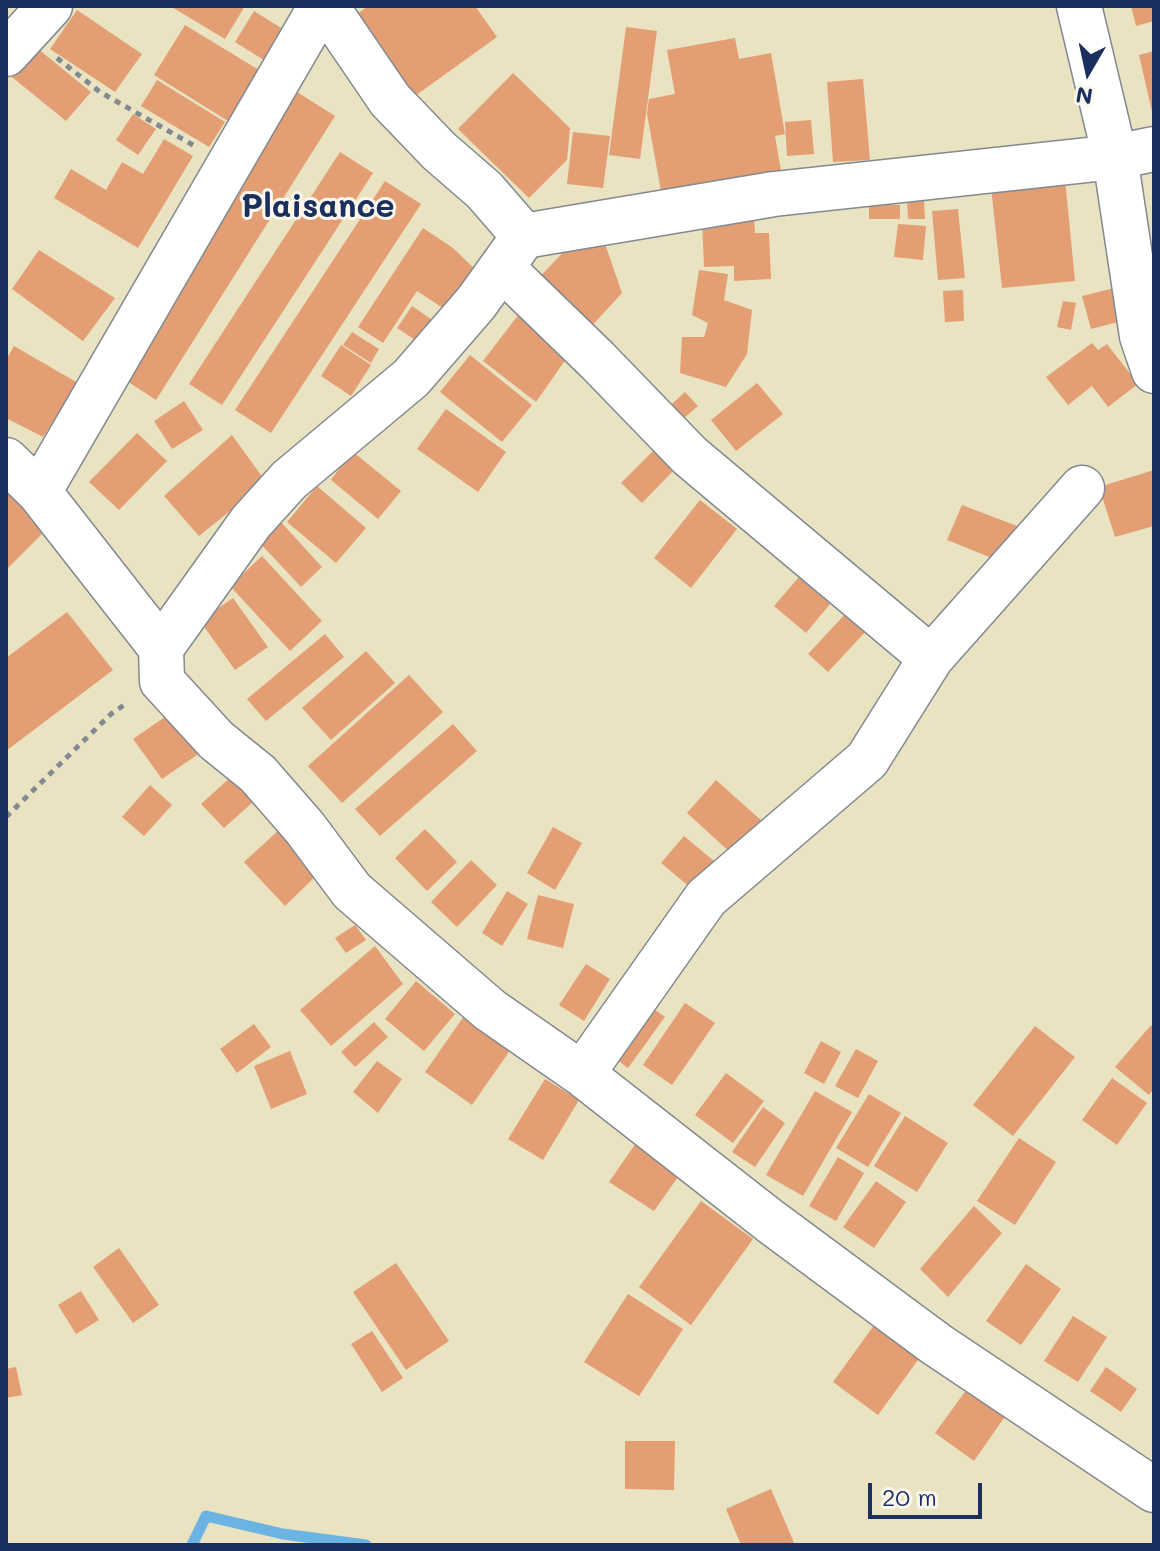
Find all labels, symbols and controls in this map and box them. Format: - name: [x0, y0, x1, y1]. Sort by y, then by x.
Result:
- north arrow: [1048, 32, 1128, 112]
- text: N: [1074, 81, 1095, 112]
- district label: Plaisance: [241, 188, 395, 226]
- scale bar: [872, 1467, 986, 1517]
- text: 20 m: [882, 1481, 937, 1512]

